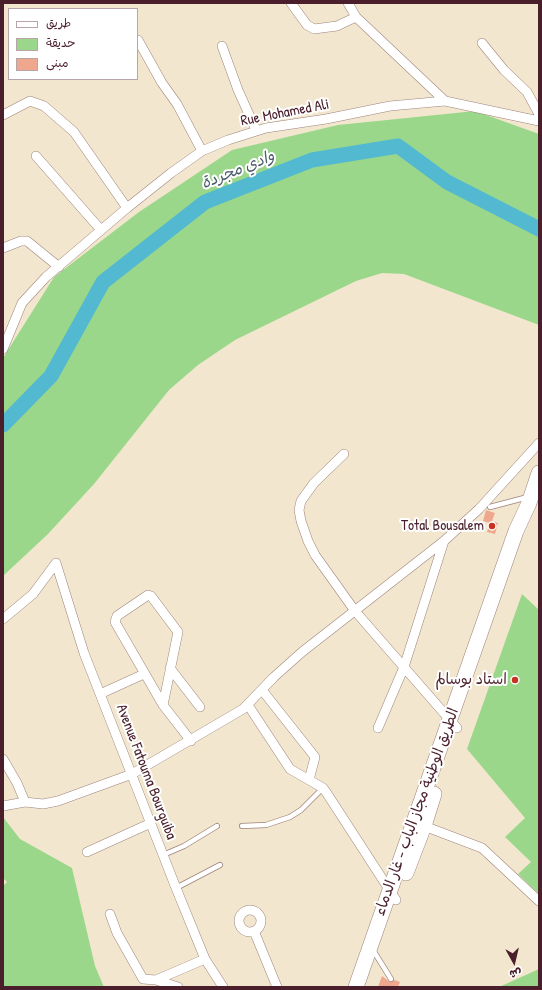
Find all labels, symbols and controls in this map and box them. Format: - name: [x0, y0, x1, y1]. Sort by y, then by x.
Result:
- legend: [8, 8, 138, 80]
- text: طريق: [46, 14, 71, 31]
- text: حديقة: [46, 34, 75, 51]
- text: مبنى: [46, 54, 69, 71]
- street label: Rue Mohamed Ali: [239, 96, 331, 130]
- water label: وادي مجردة: [199, 147, 277, 193]
- place label: Total Bousalem: [401, 517, 484, 535]
- marker: Total Bousalem: [487, 521, 497, 531]
- place label: استاد بوسالم: [435, 671, 507, 689]
- marker: استاد بوسالم: [510, 675, 520, 685]
- street label: Avenue Fatouma Bourguiba: [112, 702, 180, 842]
- street label: الطريق الوطنية مجاز الباب - غار الدماء: [371, 706, 463, 918]
- north arrow: [494, 942, 534, 982]
- text: ش: [509, 966, 523, 982]

